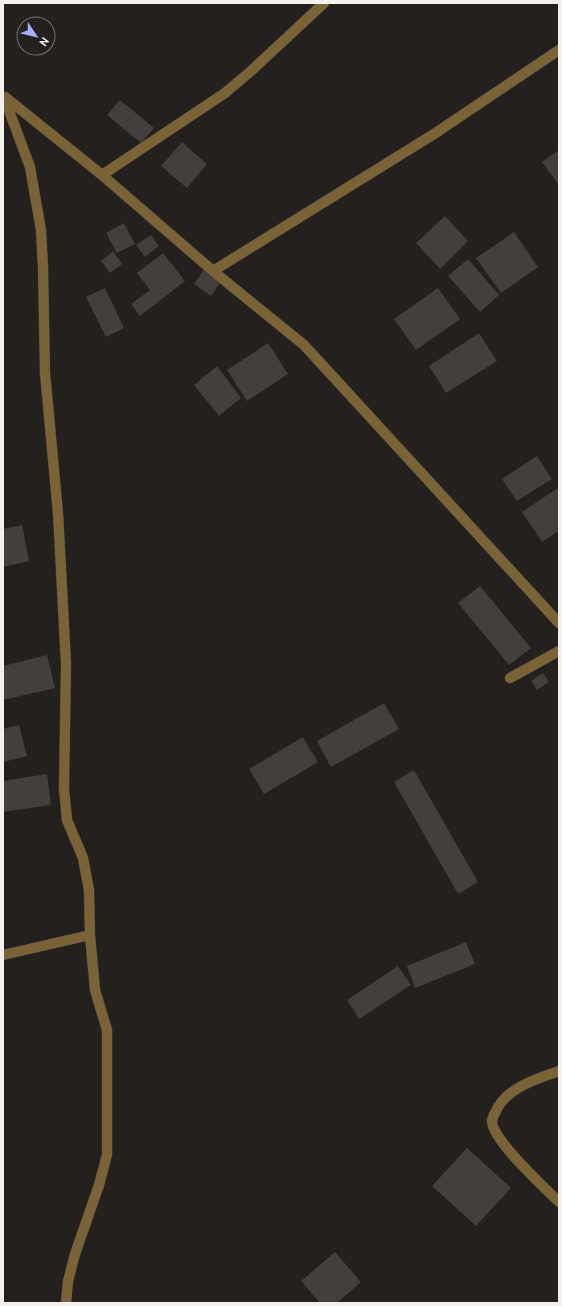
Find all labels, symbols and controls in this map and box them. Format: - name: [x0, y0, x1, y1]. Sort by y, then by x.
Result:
- north arrow: [16, 16, 56, 56]
- text: N: [35, 34, 51, 48]

